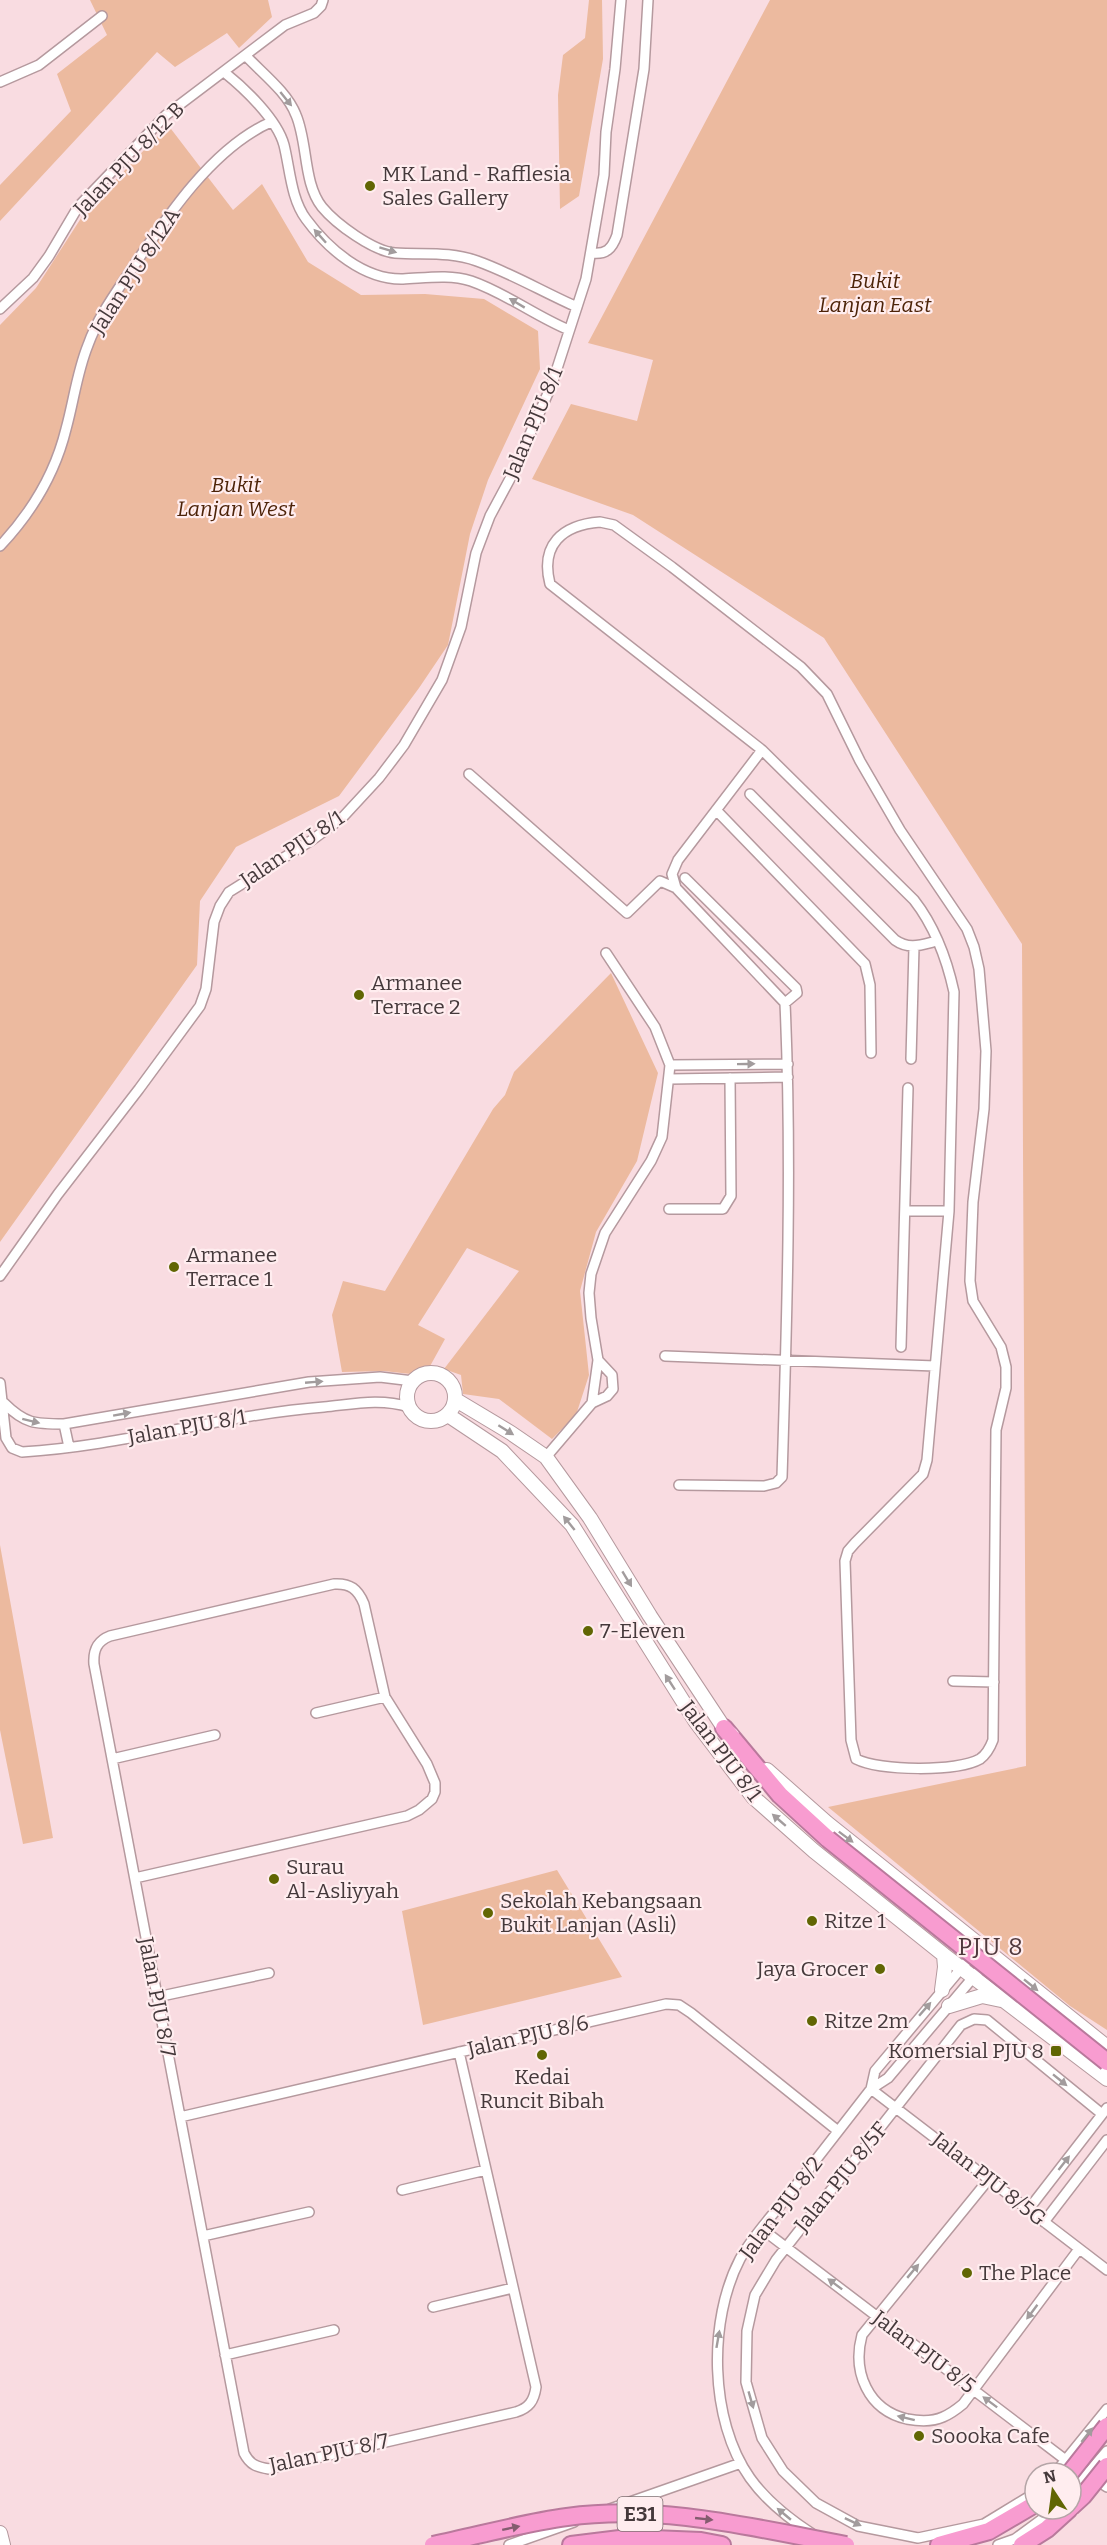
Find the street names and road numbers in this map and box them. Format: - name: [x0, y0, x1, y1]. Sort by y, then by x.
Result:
- street label: Jalan PJU 8/12 B: [67, 96, 190, 222]
- street label: Jalan PJU 8/12A: [84, 203, 186, 340]
- street label: Jalan PJU 8/1: [497, 362, 569, 484]
- street label: Jalan PJU 8/1: [234, 805, 349, 894]
- street label: Jalan PJU 8/1: [125, 1404, 249, 1450]
- street label: Jalan PJU 8/1: [674, 1695, 768, 1807]
- street label: Jalan PJU 8/7: [132, 1934, 181, 2060]
- street label: Jalan PJU 8/6: [464, 2009, 591, 2063]
- street label: Jalan PJU 8/5F: [788, 2117, 893, 2238]
- street label: Jalan PJU 8/5G: [926, 2126, 1051, 2232]
- street label: Jalan PJU 8/2: [733, 2151, 828, 2266]
- street label: Jalan PJU 8/5: [867, 2304, 981, 2399]
- street label: Jalan PJU 8/7: [266, 2428, 392, 2479]
- road number: E31: [618, 2497, 662, 2531]

